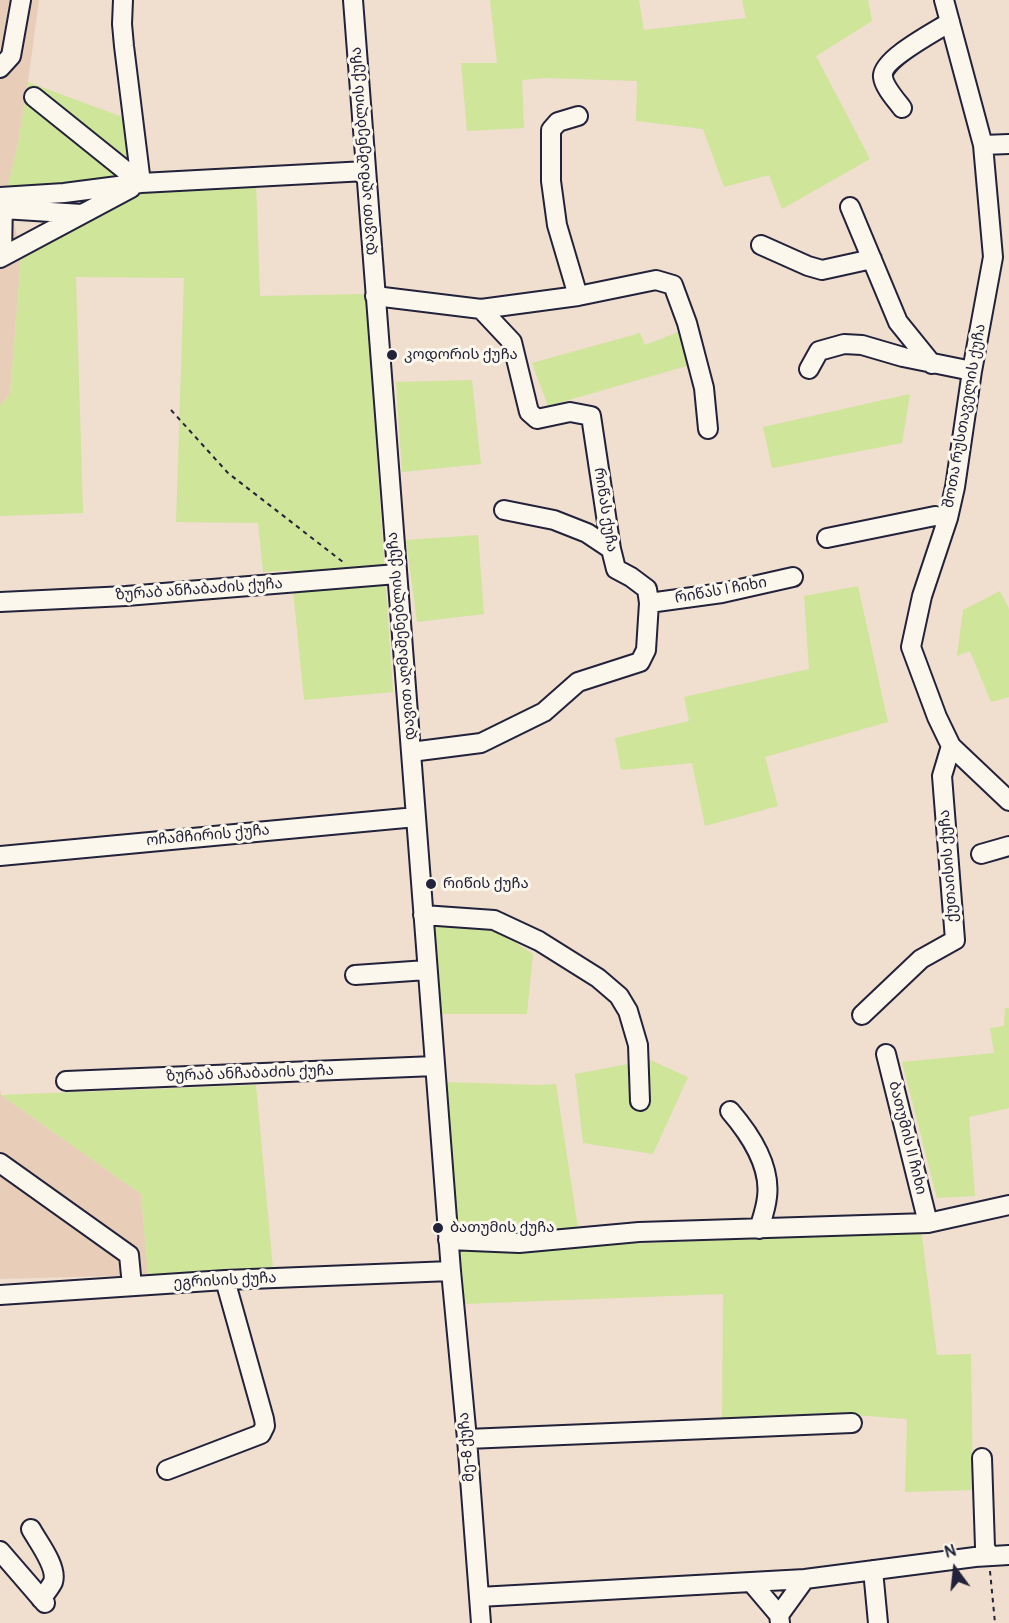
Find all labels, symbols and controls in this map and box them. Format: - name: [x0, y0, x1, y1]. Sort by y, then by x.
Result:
- street label: დავით აღმაშენებლის ქუჩა: [348, 46, 380, 256]
- street label: შოთა რუსთაველის ქუჩა: [940, 323, 990, 509]
- place label: კოდორის ქუჩა: [404, 346, 518, 364]
- marker: კოდორის ქუჩა: [385, 348, 399, 362]
- street label: რიწას ქუჩა: [589, 466, 621, 554]
- street label: დავით აღმაშენებლის ქუჩა: [384, 531, 420, 741]
- street label: რიწას I ჩიხი: [674, 574, 768, 608]
- street label: ზურაბ ანჩაბაძის ქუჩა: [115, 575, 283, 605]
- street label: ქუთაისის ქუჩა: [936, 809, 962, 923]
- street label: ოჩამჩირის ქუჩა: [146, 822, 270, 850]
- place label: რიწის ქუჩა: [443, 875, 529, 893]
- marker: რიწის ქუჩა: [424, 877, 438, 891]
- street label: ზურაბ ანჩაბაძის ქუჩა: [166, 1062, 334, 1086]
- street label: ბათუმის II ჩიხი: [884, 1079, 930, 1197]
- place label: ბათუმის ქუჩა: [450, 1219, 555, 1237]
- marker: ბათუმის ქუჩა: [431, 1221, 445, 1235]
- street label: ეგრისის ქუჩა: [173, 1269, 277, 1293]
- street label: მე-8 ქუჩა: [455, 1411, 479, 1483]
- north arrow: [925, 1539, 985, 1599]
- text: N: [943, 1541, 958, 1563]

